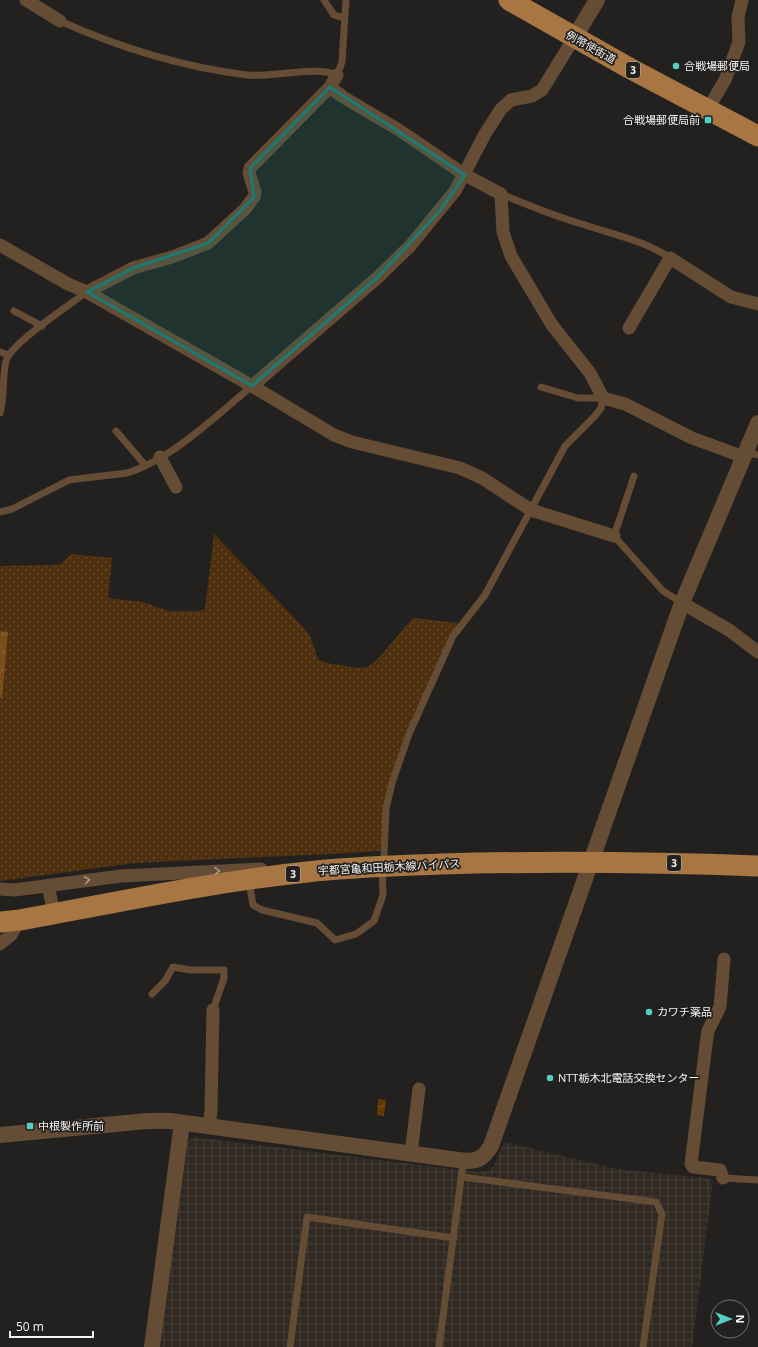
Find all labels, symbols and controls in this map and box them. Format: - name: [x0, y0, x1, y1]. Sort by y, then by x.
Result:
- street label: 例幣使街道: [564, 27, 619, 66]
- place label: 合戦場郵便局: [684, 58, 750, 73]
- marker: 合戦場郵便局: [671, 61, 681, 71]
- road number: 3: [626, 62, 640, 78]
- place label: 合戦場郵便局前: [623, 112, 700, 127]
- marker: 合戦場郵便局前: [703, 115, 713, 125]
- street label: 宇都宮亀和田栃木線バイパス: [317, 855, 461, 878]
- road number: 3: [667, 855, 681, 871]
- one-way arrow: [214, 866, 220, 875]
- road number: 3: [286, 866, 300, 882]
- one-way arrow: [84, 876, 90, 885]
- place label: カワチ薬品: [657, 1004, 712, 1019]
- marker: カワチ薬品: [644, 1007, 654, 1017]
- place label: NTT栃木北電話交換センター: [558, 1070, 699, 1085]
- marker: NTT栃木北電話交換センター: [545, 1073, 555, 1083]
- place label: 中根製作所前: [38, 1118, 104, 1133]
- marker: 中根製作所前: [25, 1121, 35, 1131]
- north arrow: [710, 1299, 750, 1339]
- scale bar: [10, 1313, 93, 1339]
- text: N: [733, 1315, 748, 1323]
- text: 50 m: [16, 1318, 44, 1335]

